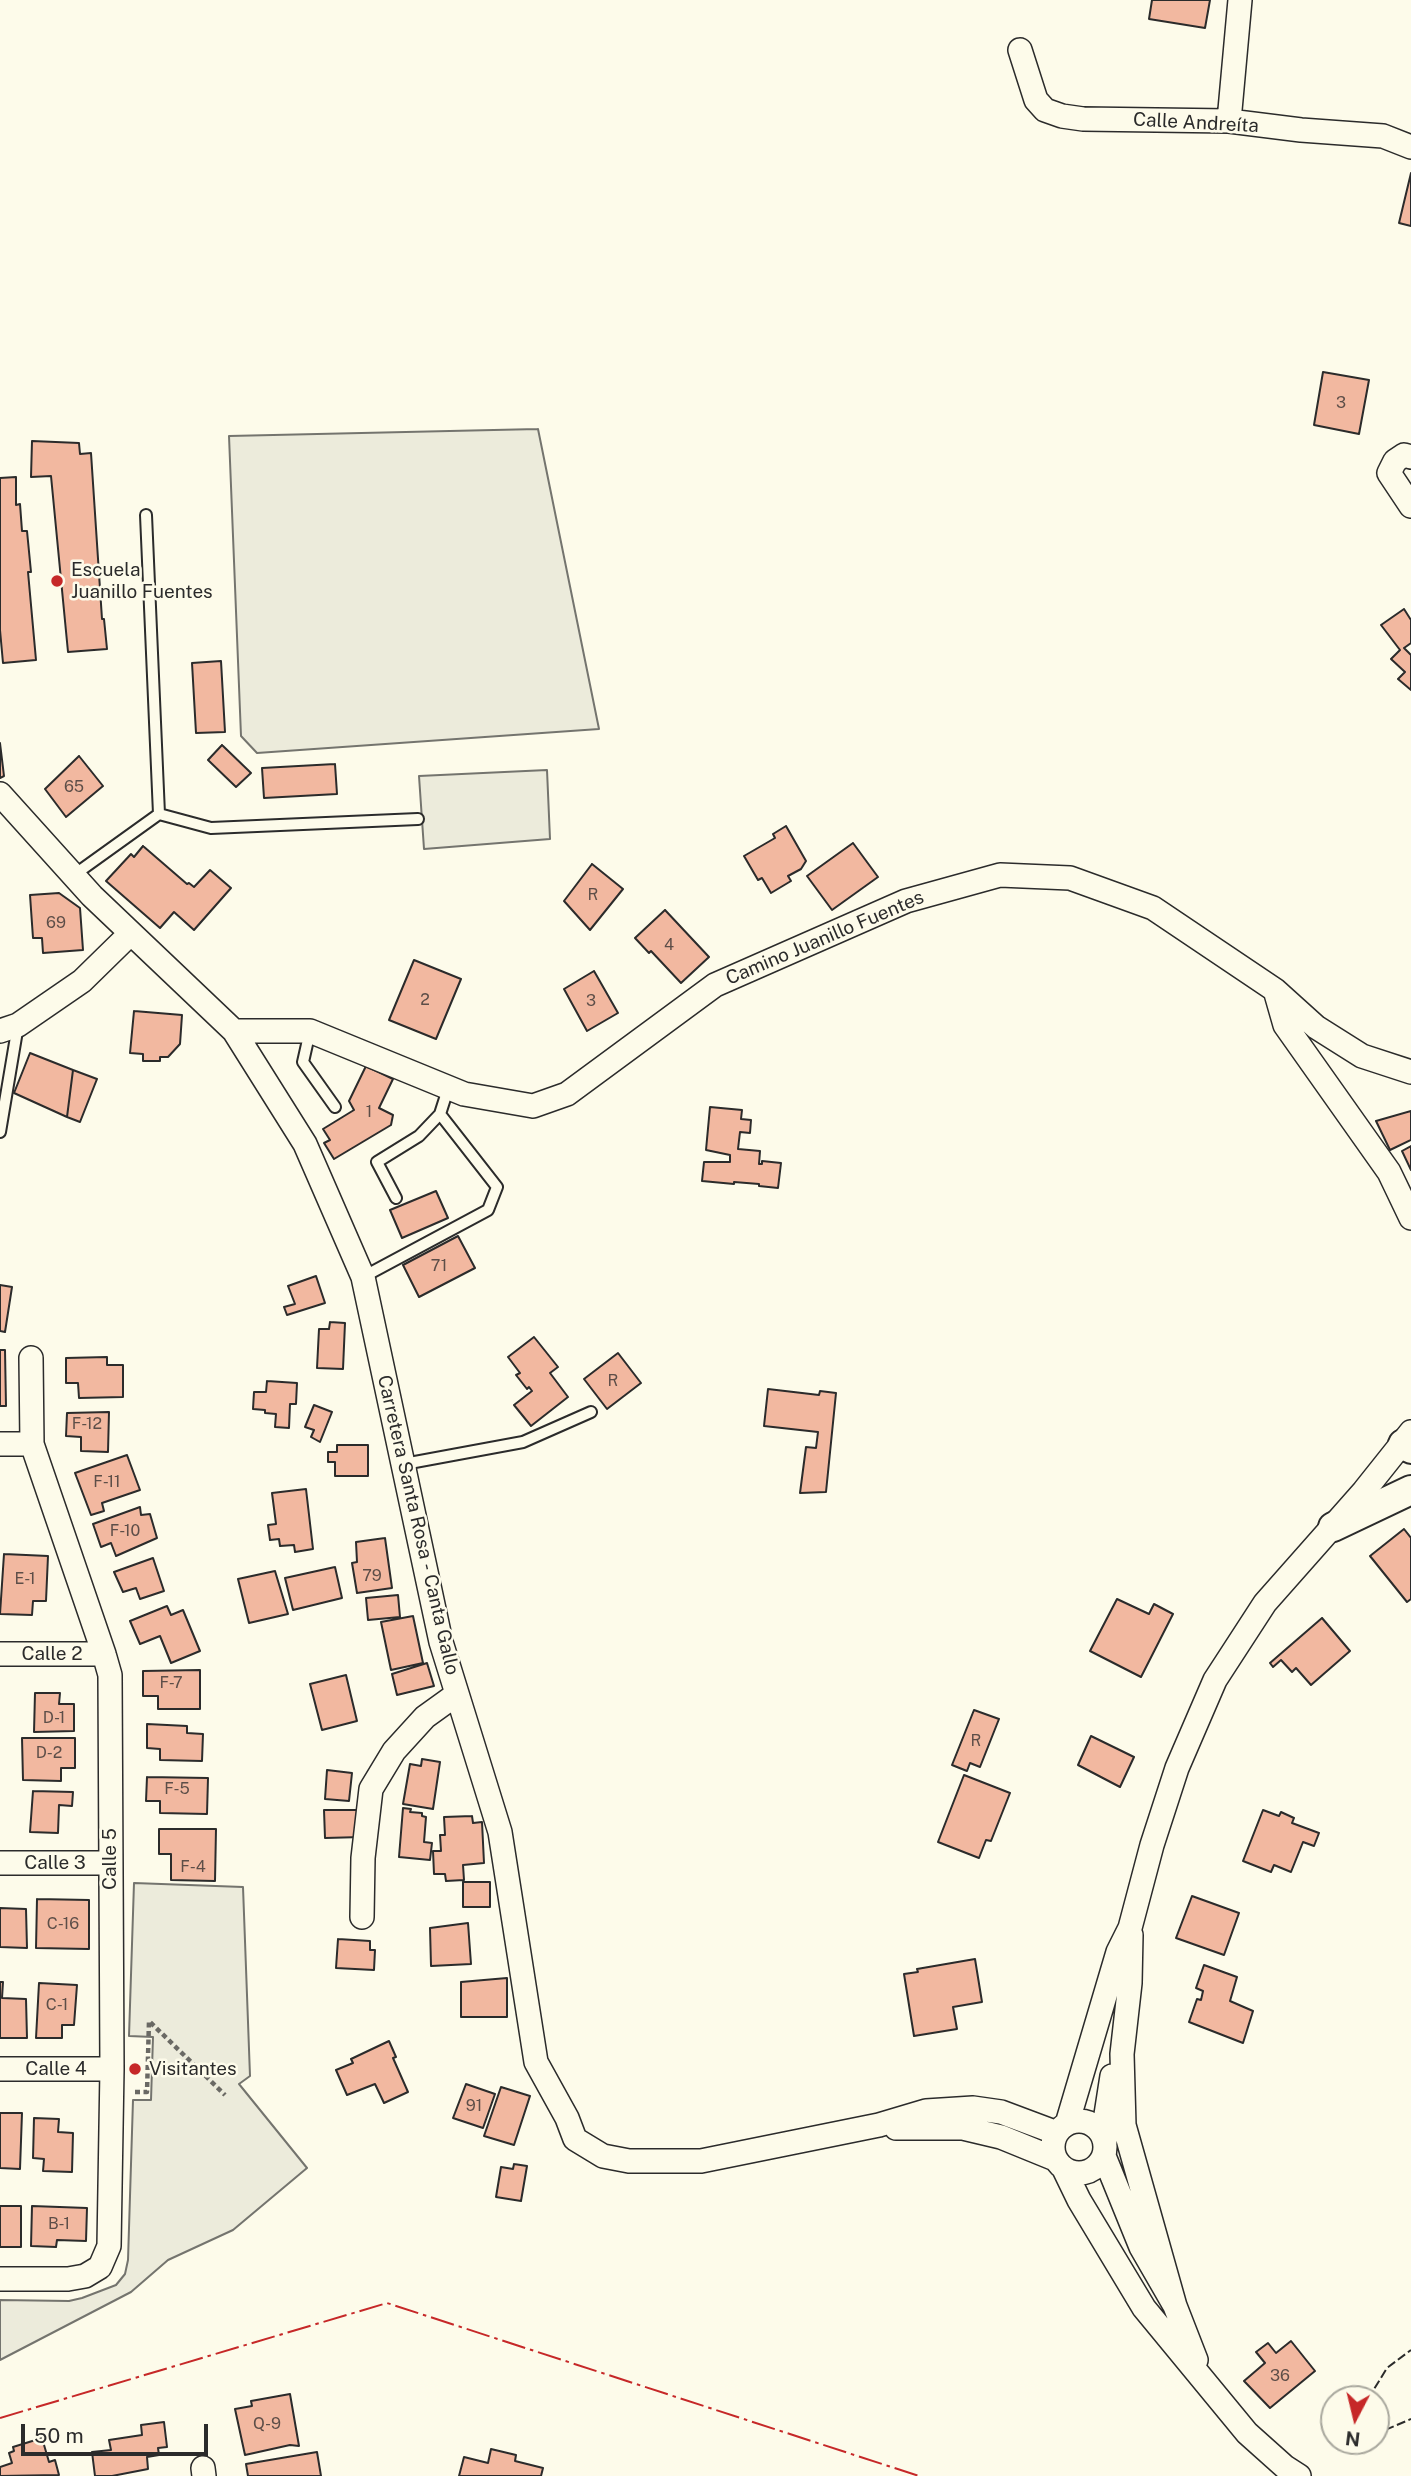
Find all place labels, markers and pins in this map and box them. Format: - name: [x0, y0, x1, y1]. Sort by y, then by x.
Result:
- place label: Escuela Juanillo Fuentes: [71, 559, 213, 603]
- marker: Escuela Juanillo Fuentes: [49, 573, 65, 589]
- place label: Visitantes: [149, 2058, 237, 2080]
- marker: Visitantes: [127, 2061, 143, 2077]

